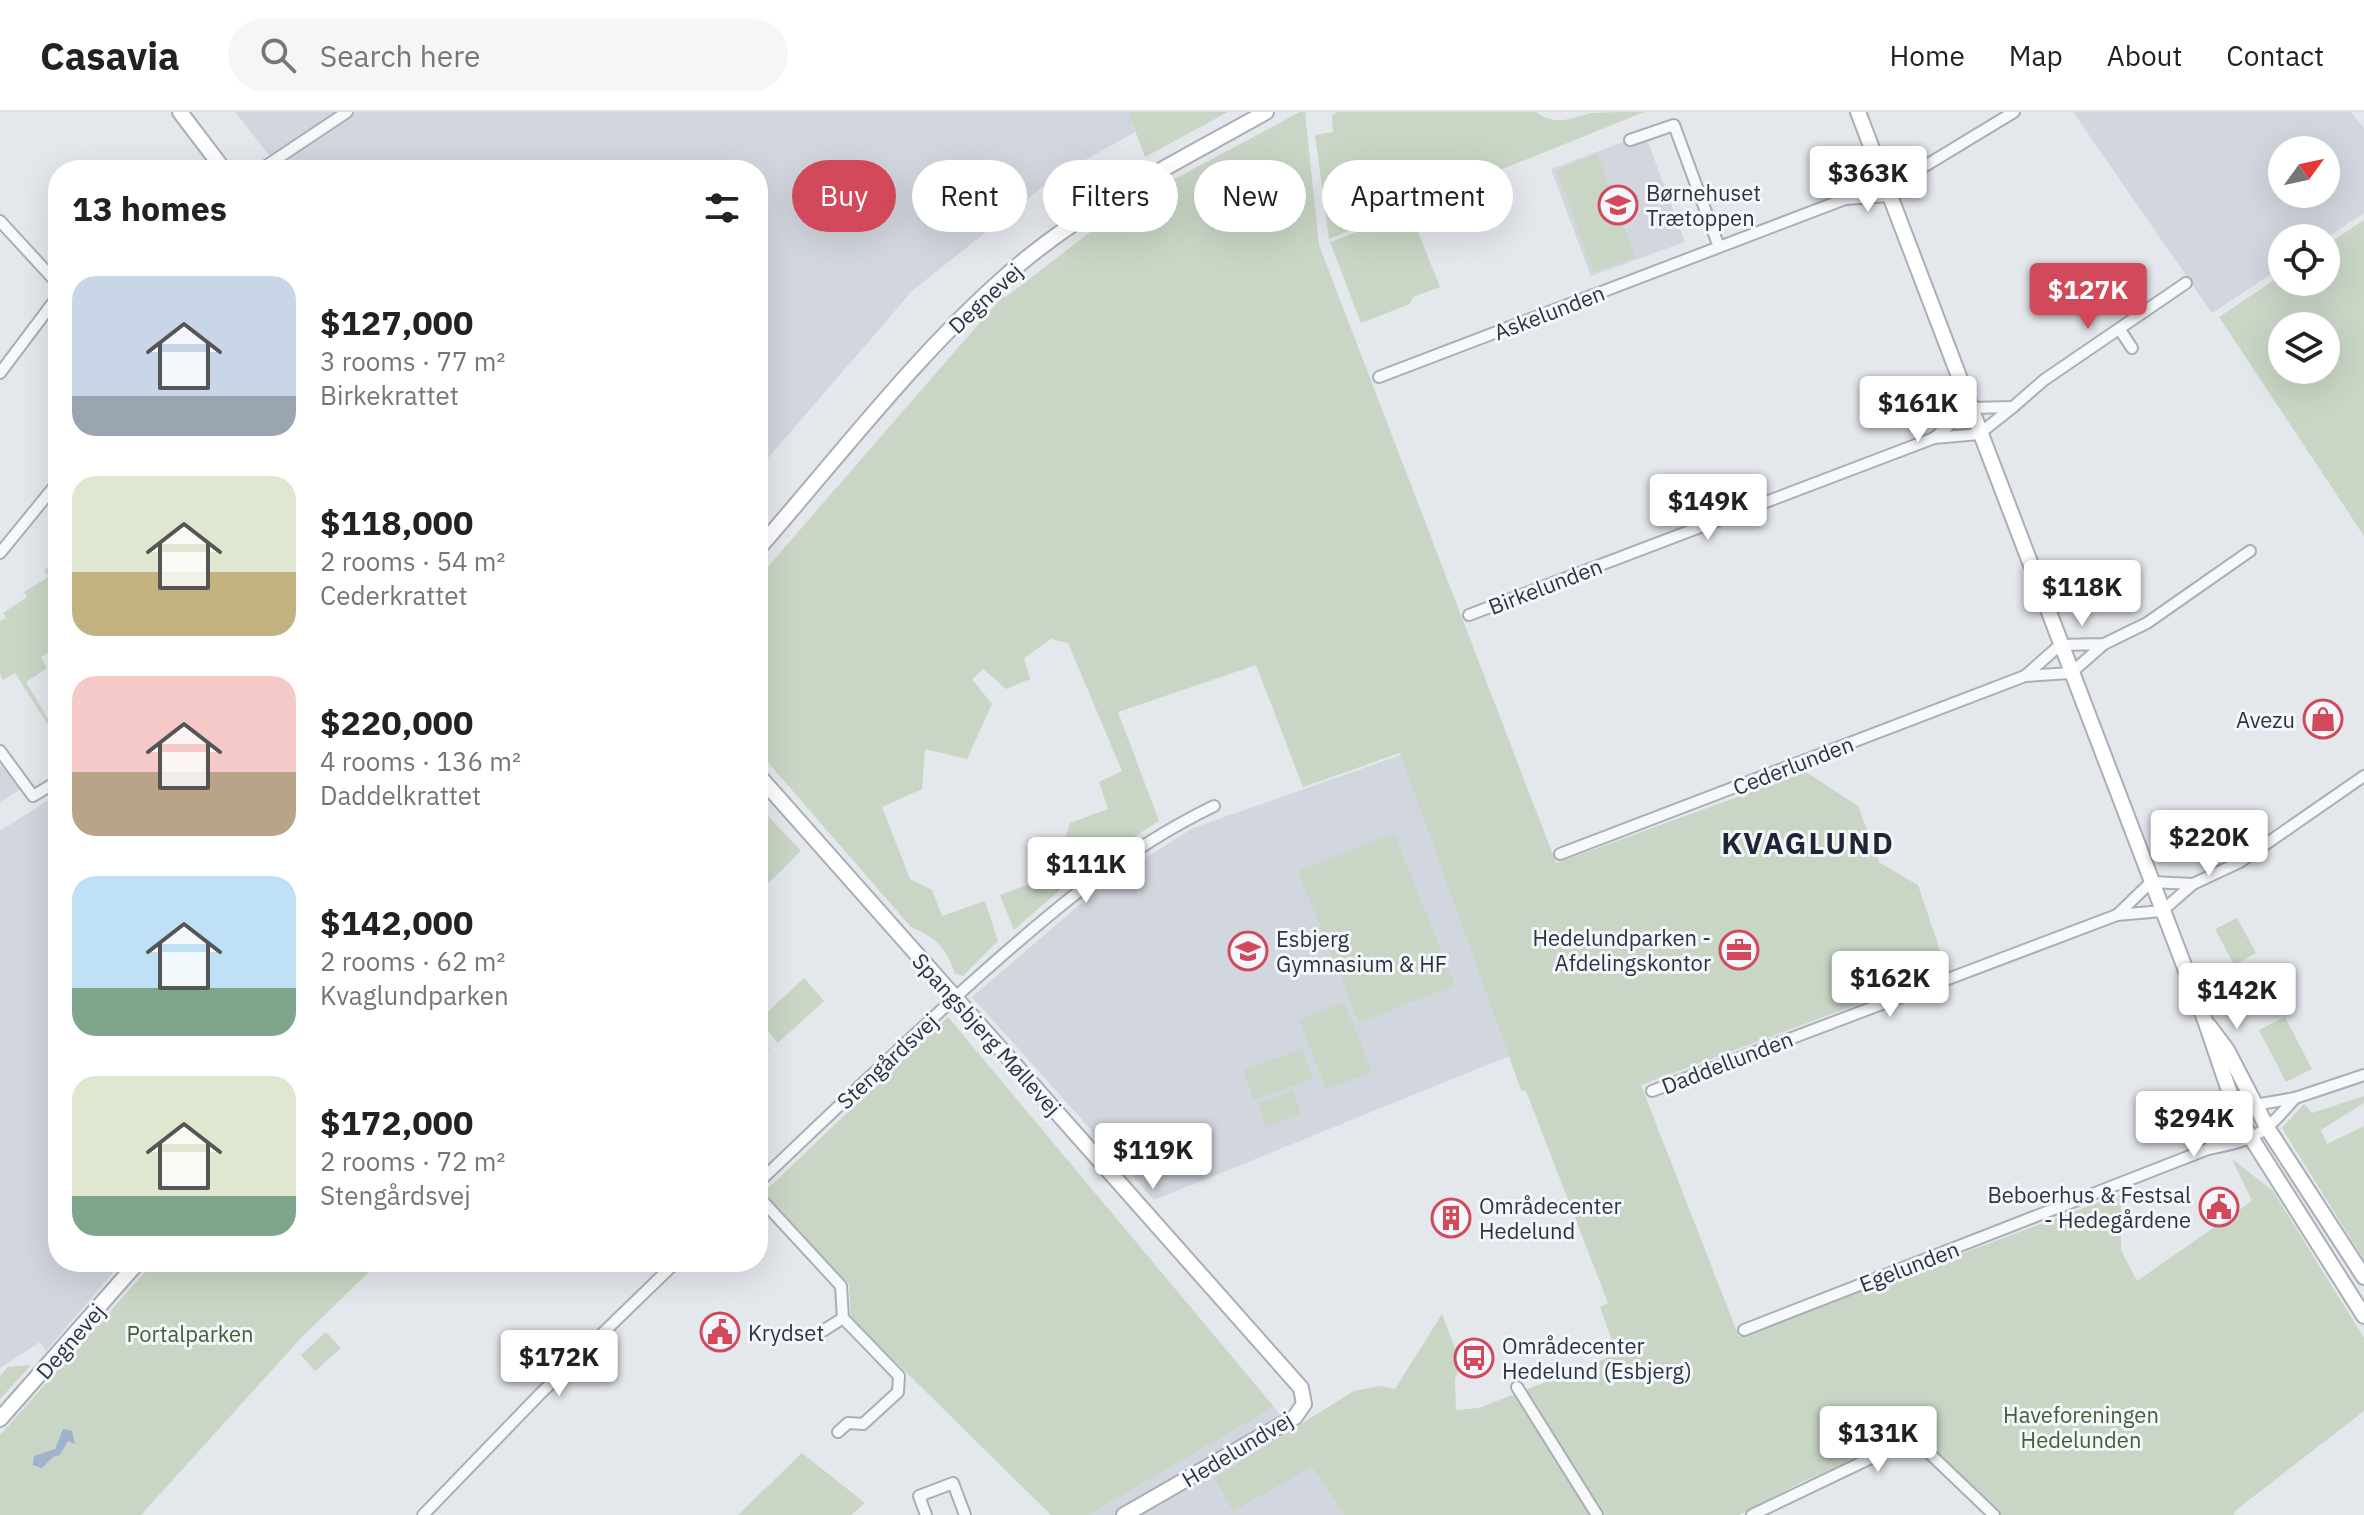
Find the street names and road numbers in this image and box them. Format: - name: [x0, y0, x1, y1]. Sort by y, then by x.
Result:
- street label: Degnevej: [942, 256, 1028, 340]
- street label: Askelunden: [1489, 278, 1609, 346]
- street label: Birkelunden: [1484, 551, 1606, 621]
- street label: Cederlunden: [1729, 729, 1857, 801]
- street label: Spangsbjerg Møllevej: [906, 947, 1068, 1121]
- street label: Stengårdsvej: [830, 1007, 944, 1115]
- street label: Daddellunden: [1657, 1024, 1797, 1100]
- street label: Egelunden: [1855, 1234, 1963, 1298]
- street label: Degnevej: [29, 1297, 111, 1385]
- street label: Hedelundvej: [1176, 1405, 1298, 1493]

